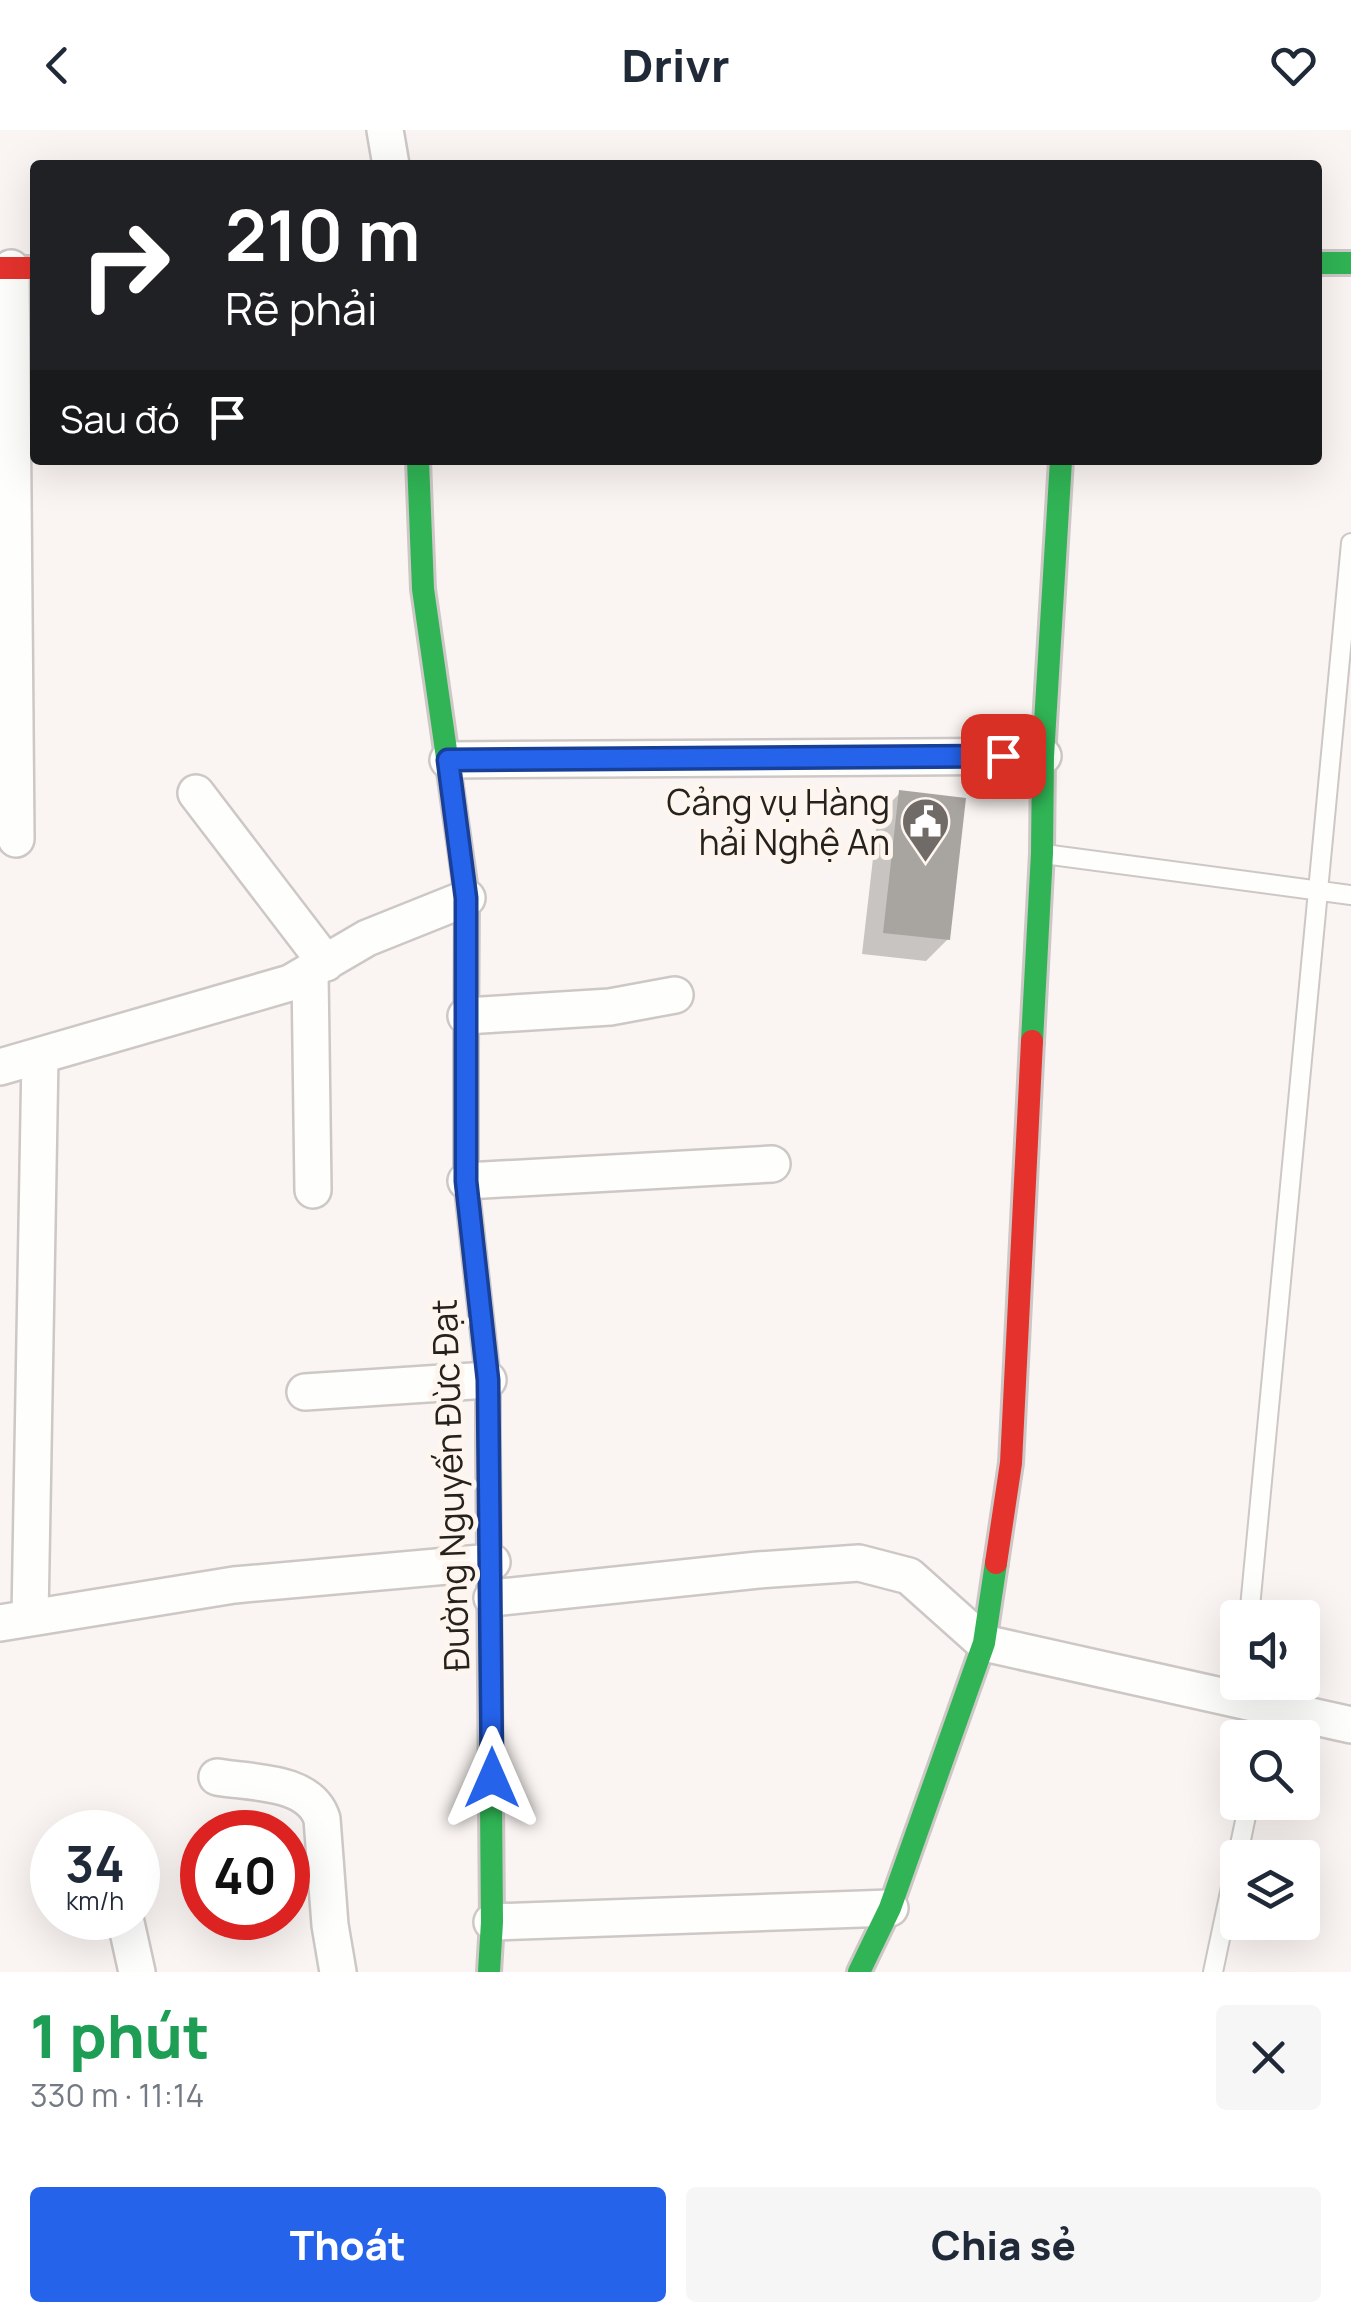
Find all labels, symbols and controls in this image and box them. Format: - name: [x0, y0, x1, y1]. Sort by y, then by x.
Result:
- text: Drivr: [622, 34, 729, 96]
- icon: back: [30, 38, 85, 93]
- icon: heart: [1266, 38, 1321, 93]
- text: 210 m: [225, 186, 420, 282]
- icon: right: [60, 200, 190, 330]
- text: Rẽ phải: [225, 277, 378, 339]
- icon: arrive: [200, 390, 255, 445]
- text: Sau đó: [60, 392, 180, 444]
- pin: [961, 714, 1046, 799]
- icon: arrive: [976, 729, 1031, 784]
- place label: Cảng vụ Hàng hải Nghệ An: [667, 778, 890, 866]
- public building icon: Cảng vụ Hàng hải Nghệ An: [899, 796, 951, 864]
- street label: Đường Nguyến Đừc Đạt: [420, 1298, 480, 1672]
- map controls: [1220, 1600, 1320, 1940]
- button: sound: [1220, 1600, 1320, 1700]
- button: search: [1220, 1720, 1320, 1820]
- position arrow: [440, 1726, 544, 1830]
- speed limit sign: 40: [180, 1810, 310, 1940]
- text: 34: [65, 1829, 125, 1897]
- button: layers: [1220, 1840, 1320, 1940]
- text: km/h: [66, 1883, 124, 1918]
- text: 1 phút: [30, 1994, 210, 2076]
- button: close: [1216, 2005, 1321, 2110]
- text: 330 m · 11:14: [30, 2073, 204, 2117]
- button: Thoát: [30, 2187, 666, 2302]
- button: Chia sẻ: [686, 2187, 1321, 2302]

